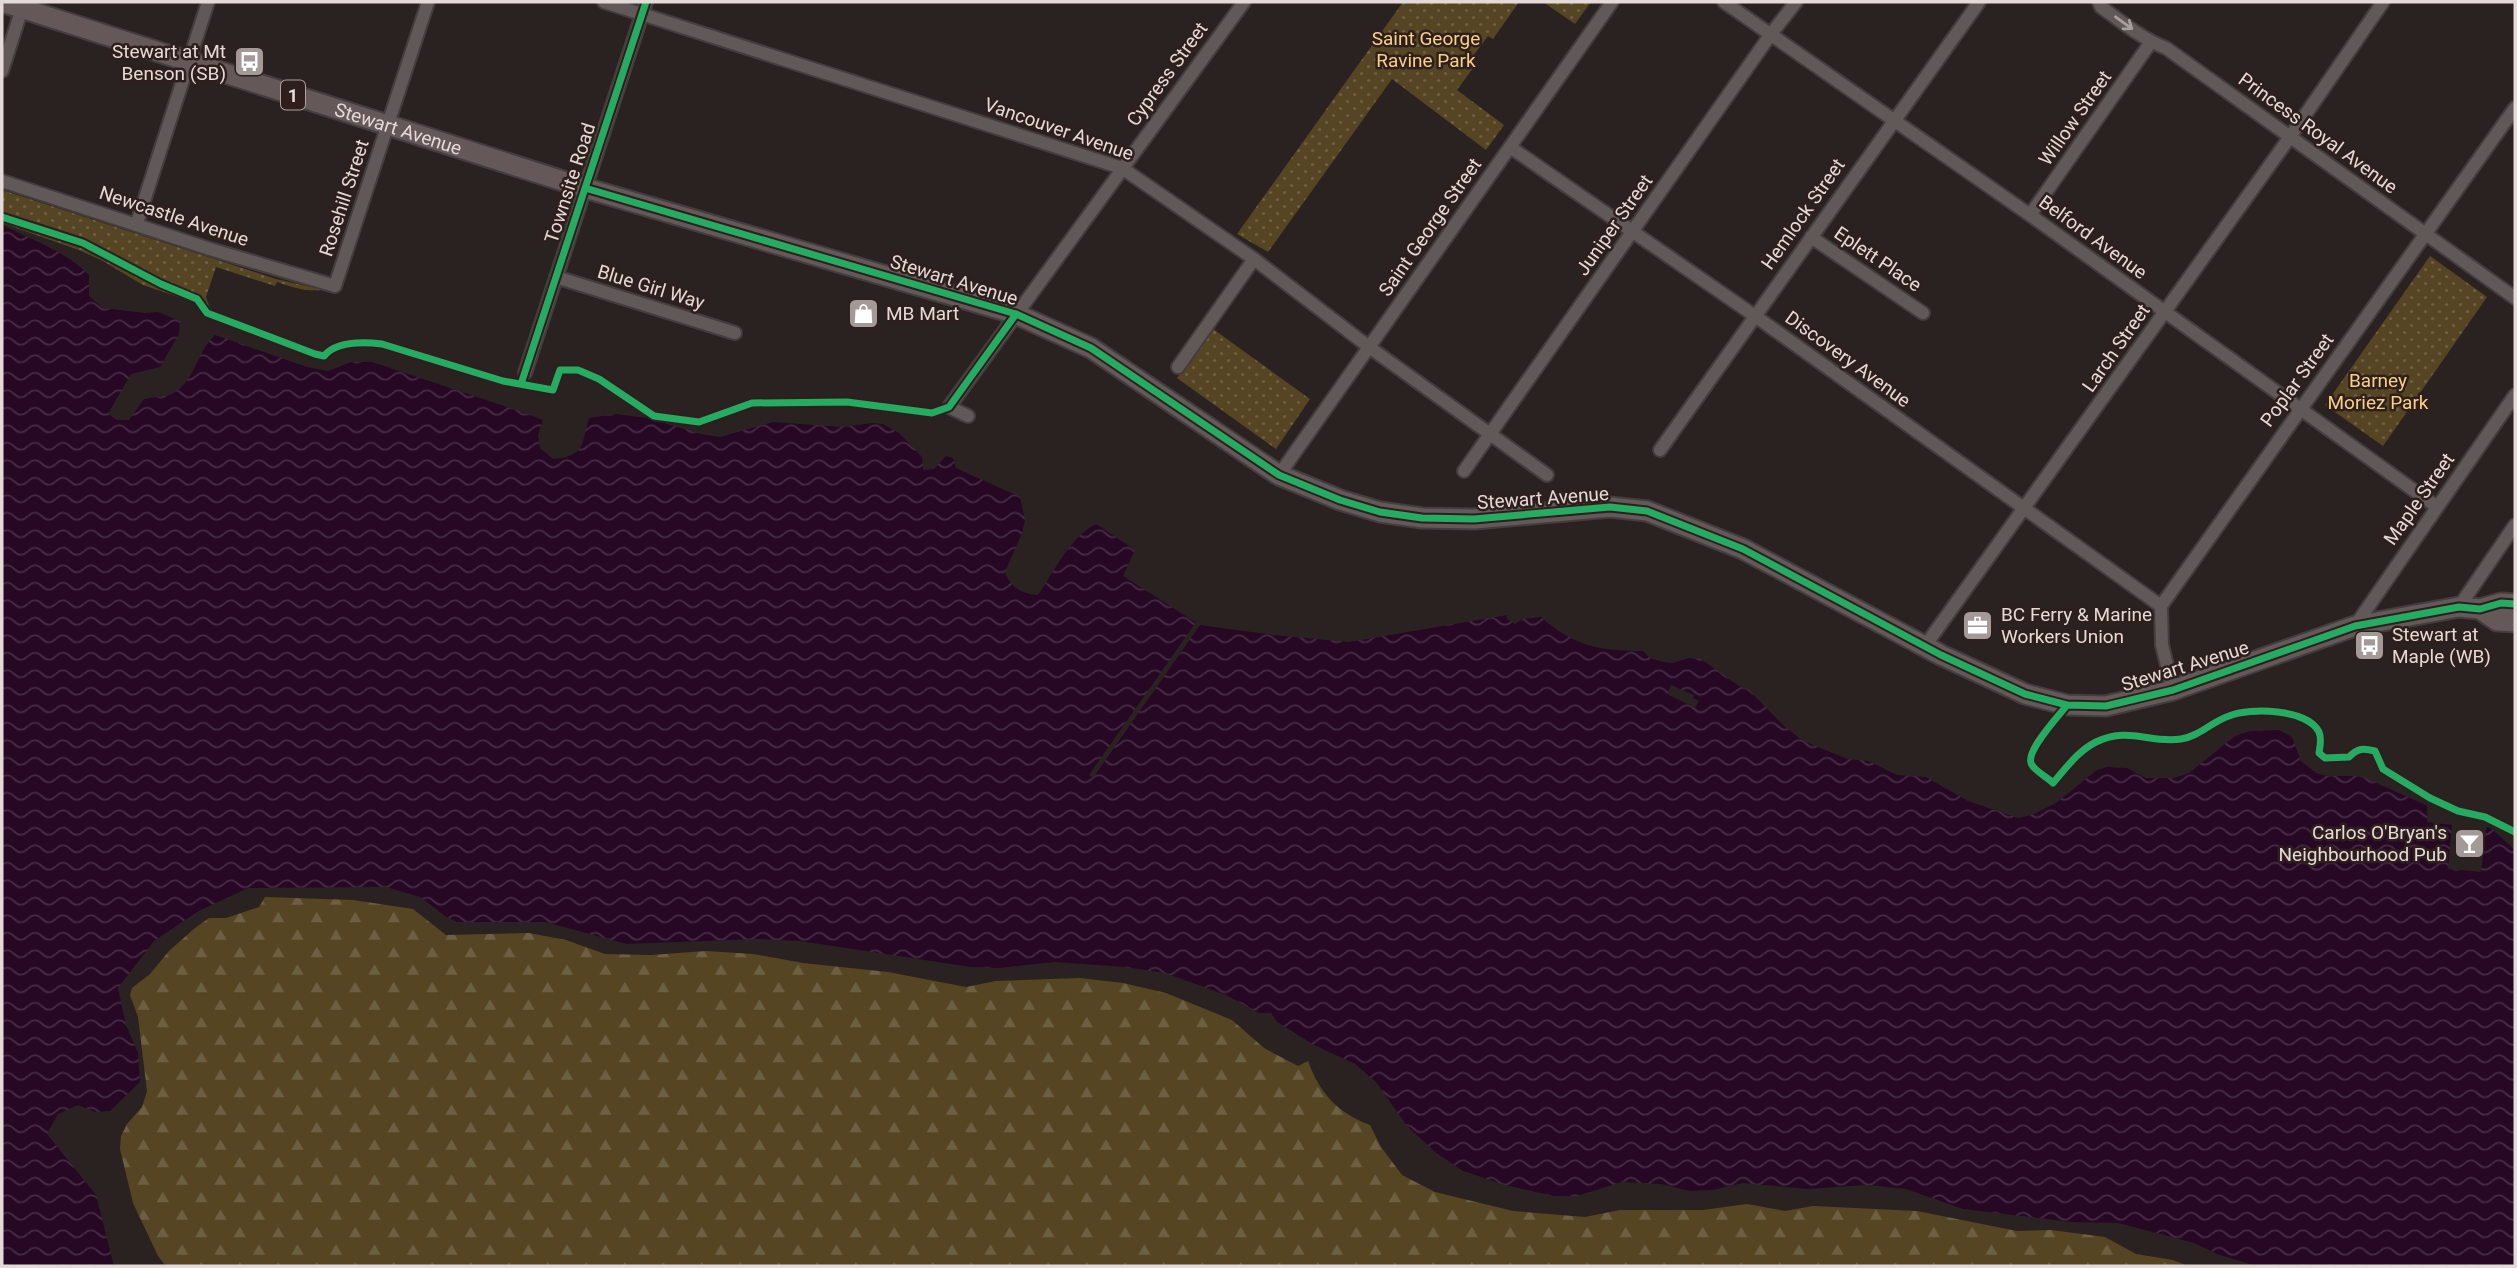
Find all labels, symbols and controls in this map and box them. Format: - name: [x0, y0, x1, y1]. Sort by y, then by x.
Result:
- one-way arrow: [2114, 16, 2133, 30]
- street label: Cypress Street: [1122, 18, 1212, 130]
- park label: Saint George Ravine Park: [1372, 27, 1480, 72]
- place label: Stewart at Mt Benson (SB): [112, 40, 226, 85]
- bus stop icon: Stewart at Mt Benson (SB): [232, 45, 266, 79]
- street label: Willow Street: [2034, 66, 2116, 170]
- street label: Princess Royal Avenue: [2234, 68, 2402, 198]
- road number: 1: [281, 80, 305, 110]
- street label: Vancouver Avenue: [981, 93, 1137, 165]
- street label: Stewart Avenue: [332, 97, 465, 159]
- street label: Townsite Road: [540, 120, 600, 246]
- street label: Rosehill Street: [314, 137, 374, 259]
- street label: Saint George Street: [1374, 153, 1486, 301]
- street label: Hemlock Street: [1756, 154, 1850, 274]
- street label: Juniper Street: [1571, 170, 1657, 280]
- street label: Newcastle Avenue: [96, 181, 252, 251]
- street label: Belford Avenue: [2035, 190, 2151, 284]
- street label: Eplett Place: [1830, 221, 1926, 297]
- street label: Stewart Avenue: [887, 250, 1021, 310]
- street label: Blue Girl Way: [595, 260, 707, 314]
- shop icon: MB Mart: [846, 296, 880, 330]
- street label: Larch Street: [2077, 300, 2155, 396]
- place label: MB Mart: [886, 302, 959, 325]
- street label: Discovery Avenue: [1781, 306, 1915, 412]
- street label: Poplar Street: [2255, 329, 2339, 431]
- park label: Barney Moriez Park: [2328, 369, 2429, 414]
- street label: Maple Street: [2379, 449, 2459, 549]
- street label: Stewart Avenue: [1476, 482, 1610, 514]
- place label: BC Ferry & Marine Workers Union: [2001, 603, 2152, 648]
- office icon: BC Ferry & Marine Workers Union: [1961, 608, 1995, 642]
- place label: Stewart at Maple (WB): [2392, 623, 2491, 668]
- bus stop icon: Stewart at Maple (WB): [2352, 628, 2386, 662]
- street label: Stewart Avenue: [2118, 636, 2252, 696]
- place label: Carlos O'Bryan's Neighbourhood Pub: [2279, 821, 2447, 866]
- bar icon: Carlos O'Bryan's Neighbourhood Pub: [2453, 826, 2487, 860]

